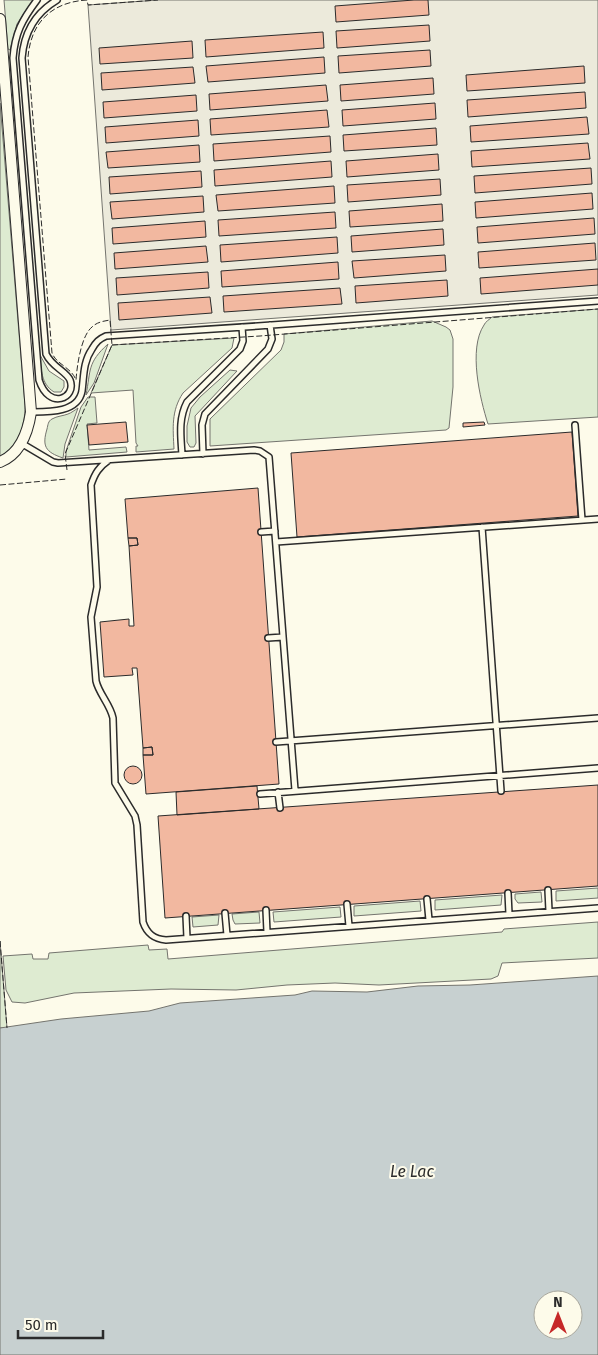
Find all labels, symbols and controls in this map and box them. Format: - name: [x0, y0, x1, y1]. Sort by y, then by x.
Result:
- water label: Le Lac: [390, 1162, 434, 1181]
- north arrow: [533, 1290, 583, 1340]
- text: N: [553, 1294, 563, 1311]
- scale bar: [18, 1308, 102, 1340]
- text: 50 m: [25, 1316, 58, 1334]

